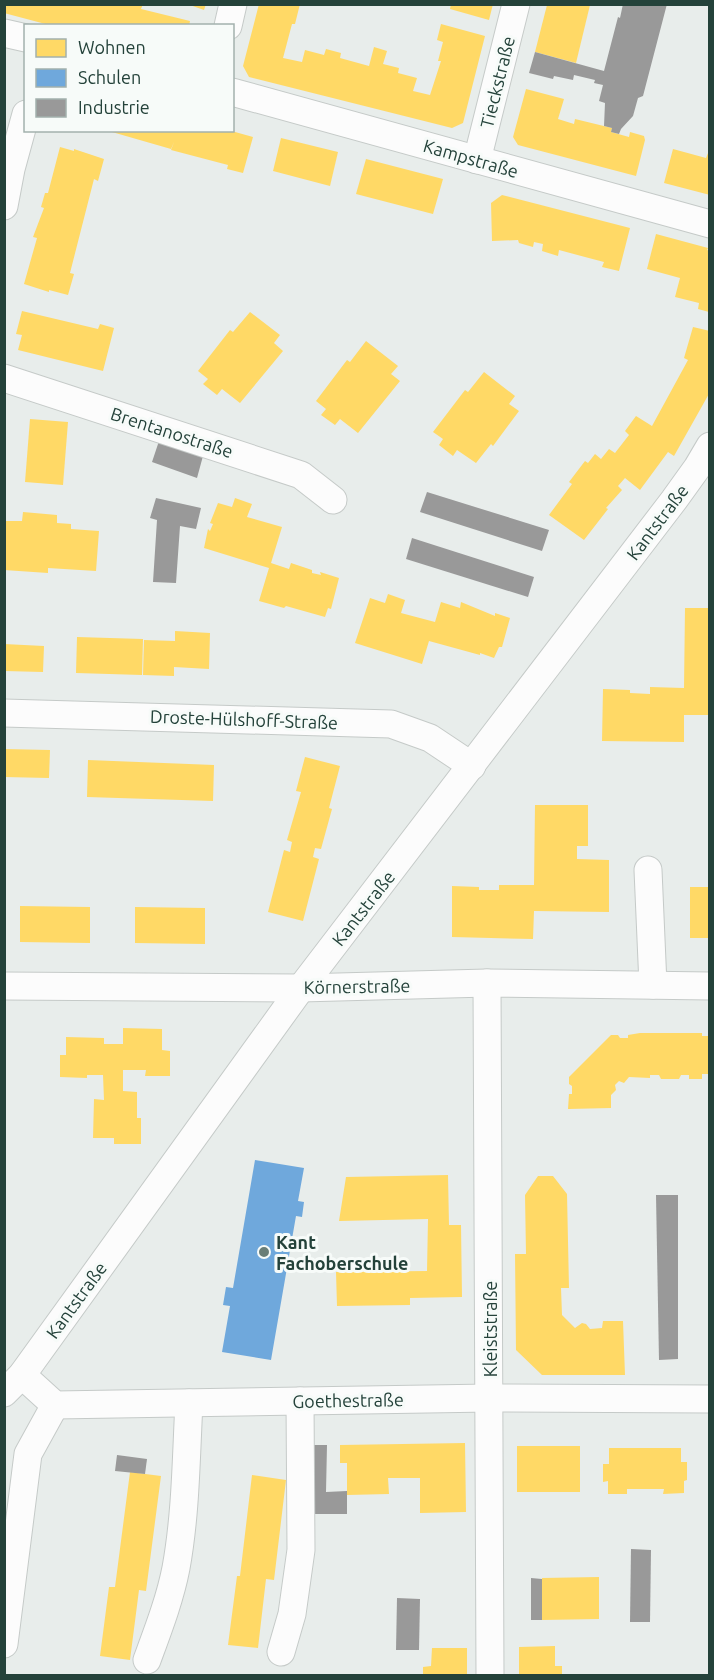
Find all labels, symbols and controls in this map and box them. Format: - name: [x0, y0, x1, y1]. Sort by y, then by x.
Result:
- legend: [24, 24, 234, 132]
- street label: Tieckstraße: [476, 34, 518, 130]
- text: Wohnen: [78, 37, 146, 57]
- text: Schulen: [78, 67, 141, 87]
- text: Industrie: [78, 97, 150, 117]
- street label: Kampstraße: [421, 135, 521, 181]
- street label: Brentanostraße: [108, 403, 236, 461]
- street label: Kantstraße: [622, 480, 692, 564]
- street label: Droste-Hülshoff-Straße: [150, 706, 338, 732]
- street label: Kantstraße: [328, 867, 398, 949]
- street label: Körnerstraße: [303, 975, 411, 997]
- place label: Kant Fachoberschule: [276, 1232, 408, 1273]
- marker: Kant Fachoberschule: [257, 1245, 271, 1259]
- street label: Kantstraße: [42, 1258, 110, 1342]
- street label: Kleiststraße: [480, 1281, 500, 1377]
- street label: Goethestraße: [292, 1389, 404, 1411]

